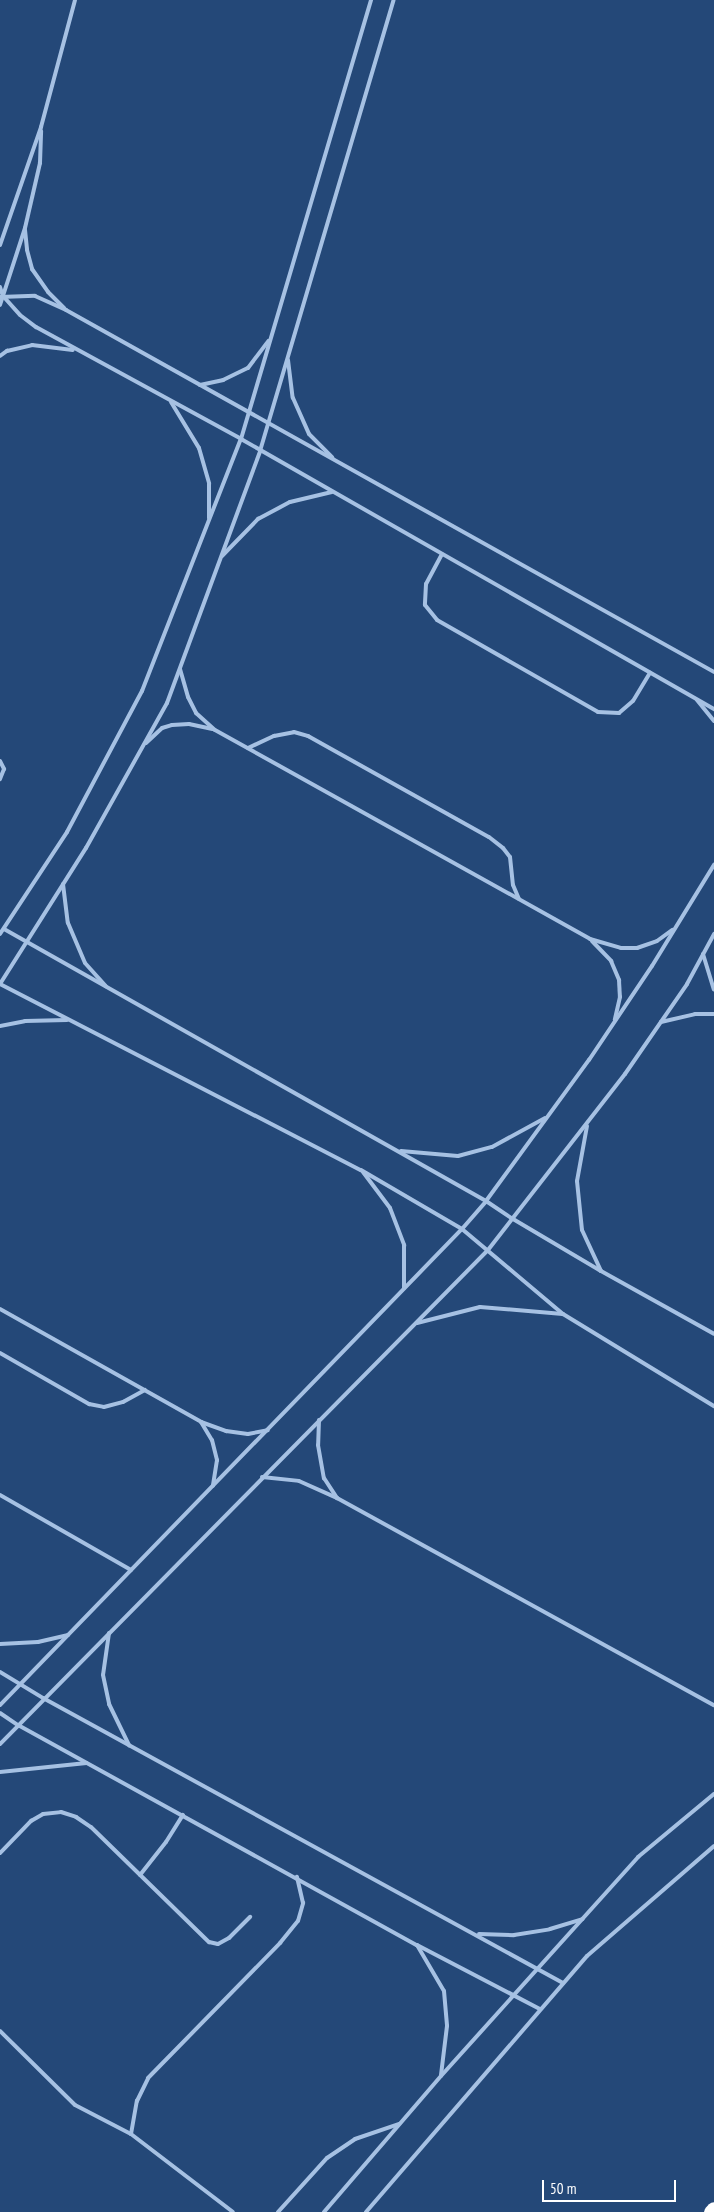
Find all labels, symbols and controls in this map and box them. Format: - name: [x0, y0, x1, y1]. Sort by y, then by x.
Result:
- scale bar: [544, 2170, 678, 2202]
- text: 50 m: [550, 2179, 576, 2198]

